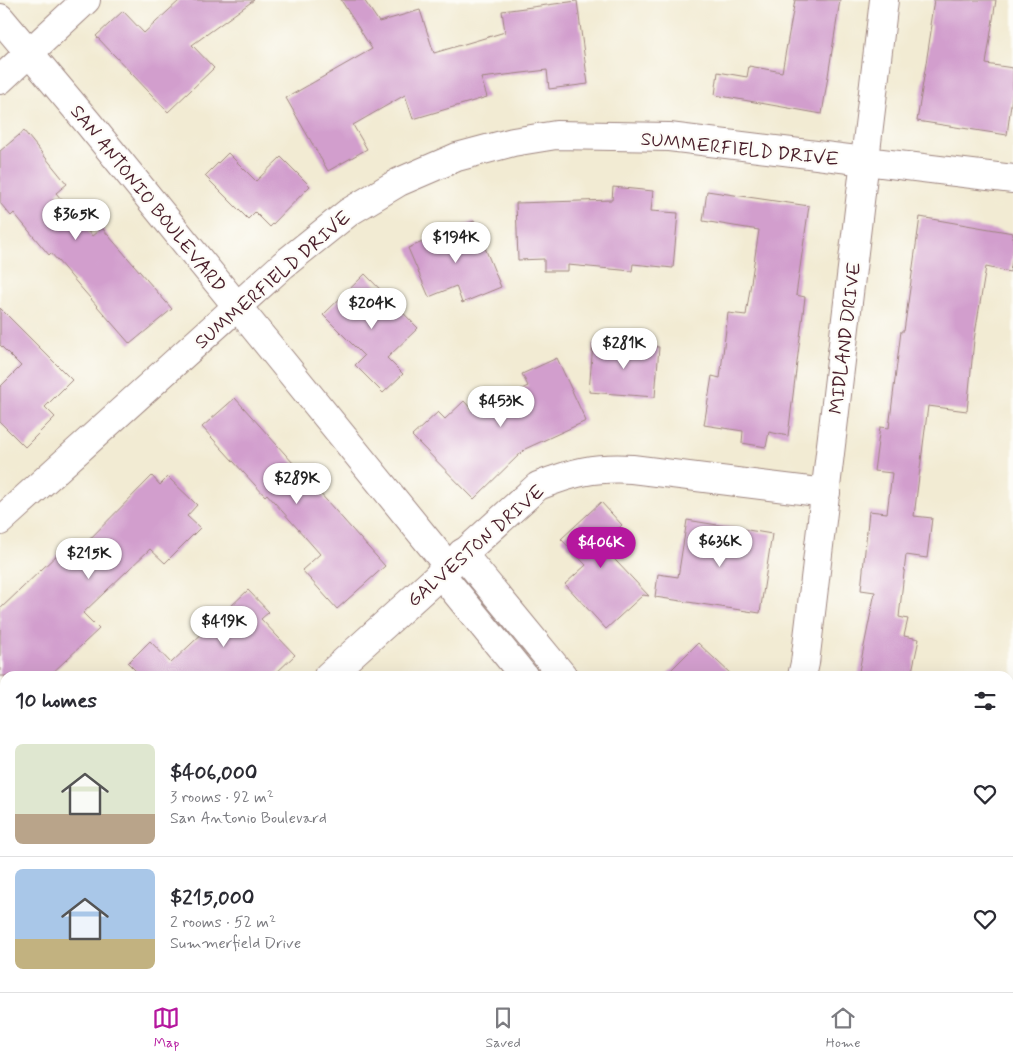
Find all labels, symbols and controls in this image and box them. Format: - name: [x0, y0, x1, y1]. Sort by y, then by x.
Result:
- street label: SAN ANTONIO BOULEVARD: [64, 100, 231, 298]
- street label: SUMMERFIELD DRIVE: [640, 127, 840, 172]
- pin: $365K: [41, 198, 111, 241]
- text: $365K: [53, 204, 99, 225]
- street label: SUMMERFIELD DRIVE: [190, 205, 356, 355]
- pin: $194K: [421, 222, 491, 264]
- text: $194K: [433, 227, 479, 248]
- street label: MIDLAND DRIVE: [824, 261, 867, 416]
- pin: $204K: [337, 288, 407, 330]
- text: $204K: [348, 293, 396, 314]
- pin: $281K: [589, 328, 659, 370]
- text: $281K: [602, 333, 646, 354]
- pin: $453K: [466, 386, 536, 428]
- text: $453K: [478, 391, 524, 412]
- pin: $289K: [262, 462, 332, 505]
- text: $289K: [274, 468, 320, 489]
- street label: GALVESTON DRIVE: [402, 479, 550, 613]
- pin: $406K: [566, 526, 636, 569]
- pin: $636K: [685, 526, 755, 568]
- text: $636K: [698, 531, 742, 552]
- text: $406K: [578, 532, 624, 553]
- pin: $215K: [54, 538, 124, 580]
- text: $215K: [67, 543, 111, 564]
- pin: $419K: [189, 606, 259, 648]
- text: $419K: [201, 611, 247, 632]
- text: 10 homes: [15, 687, 97, 715]
- icon: filters: [971, 687, 999, 715]
- text: $406,000: [170, 759, 257, 787]
- icon: home: [55, 764, 115, 824]
- icon: heart: [971, 780, 999, 808]
- text: 3 rooms · 92 m²: [170, 787, 274, 808]
- text: San Antonio Boulevard: [170, 808, 327, 829]
- text: $215,000: [170, 884, 254, 912]
- icon: home: [55, 889, 115, 949]
- icon: heart: [971, 905, 999, 933]
- text: 2 rooms · 52 m²: [170, 912, 276, 933]
- text: Summerfield Drive: [170, 933, 301, 954]
- tab: Map: [152, 1004, 180, 1052]
- tab: Saved: [485, 1004, 521, 1052]
- tab: Home: [826, 1004, 861, 1052]

